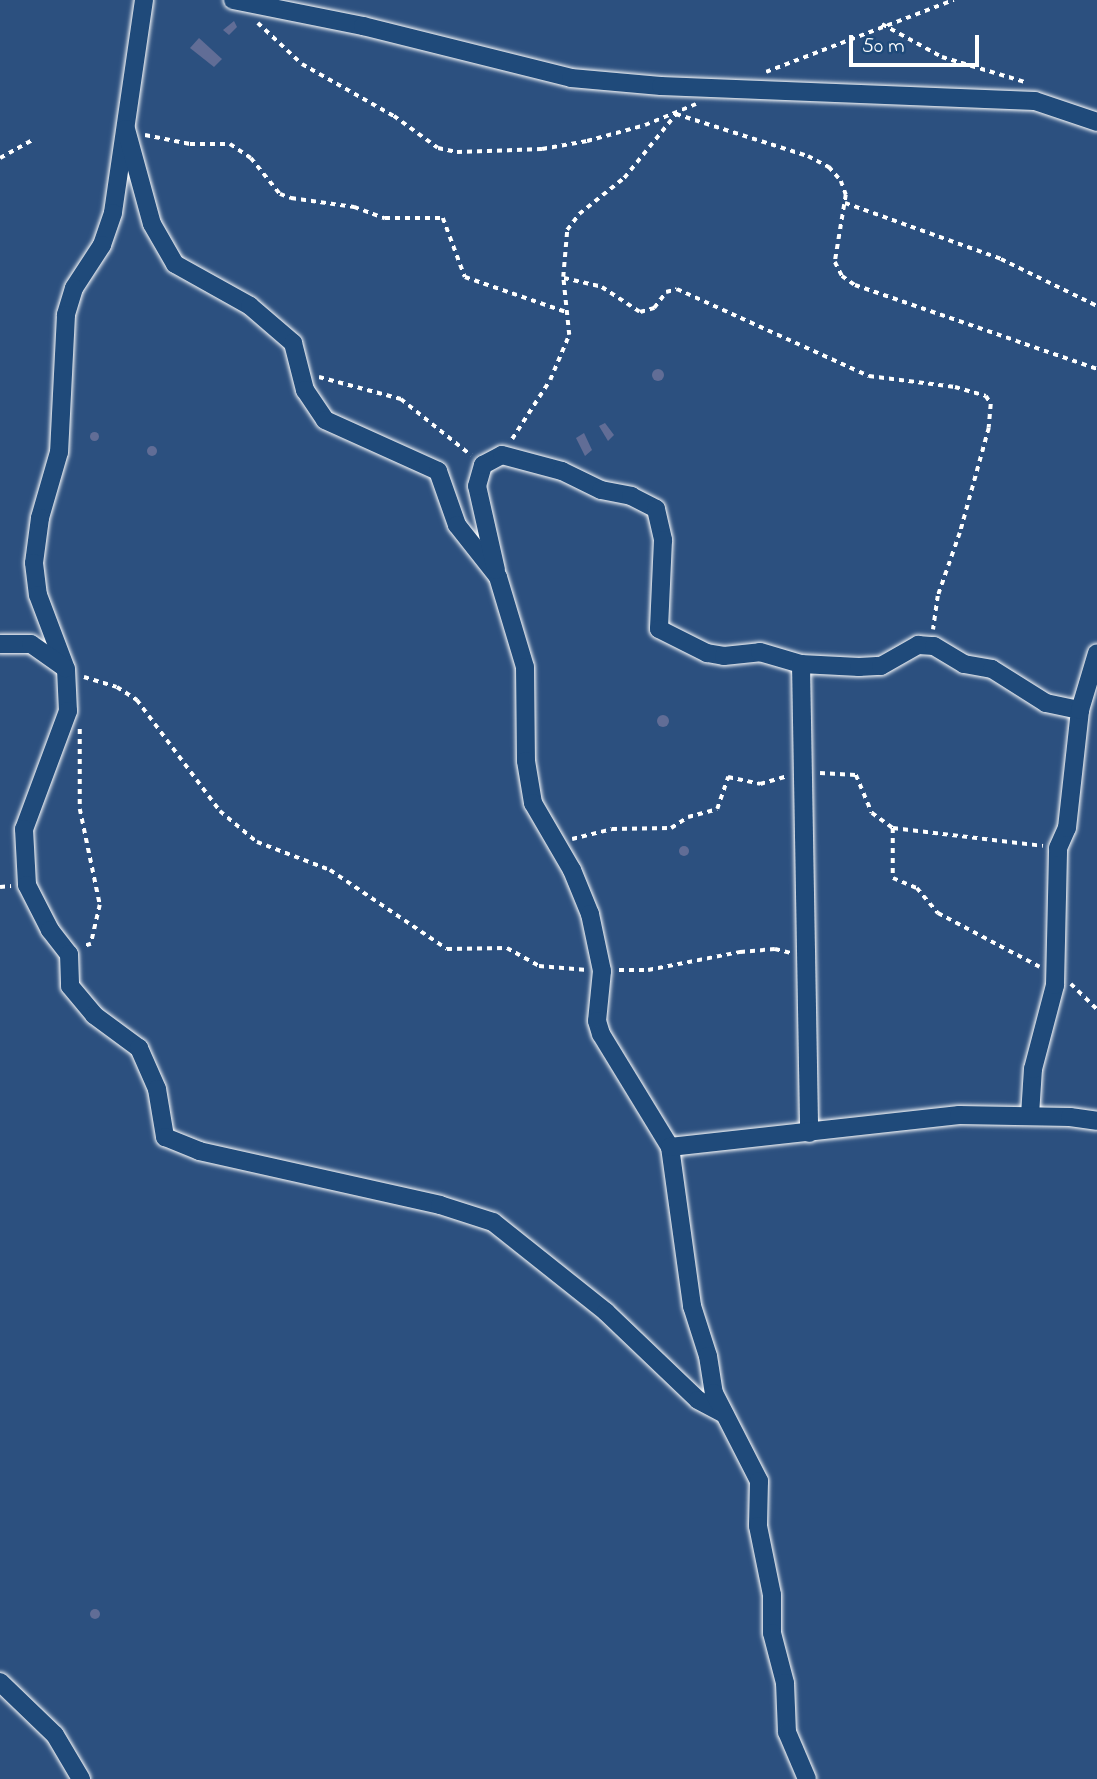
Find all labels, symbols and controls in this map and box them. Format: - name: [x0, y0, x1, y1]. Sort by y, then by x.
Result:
- scale bar: [852, 21, 982, 65]
- text: 50 m: [862, 32, 905, 62]

